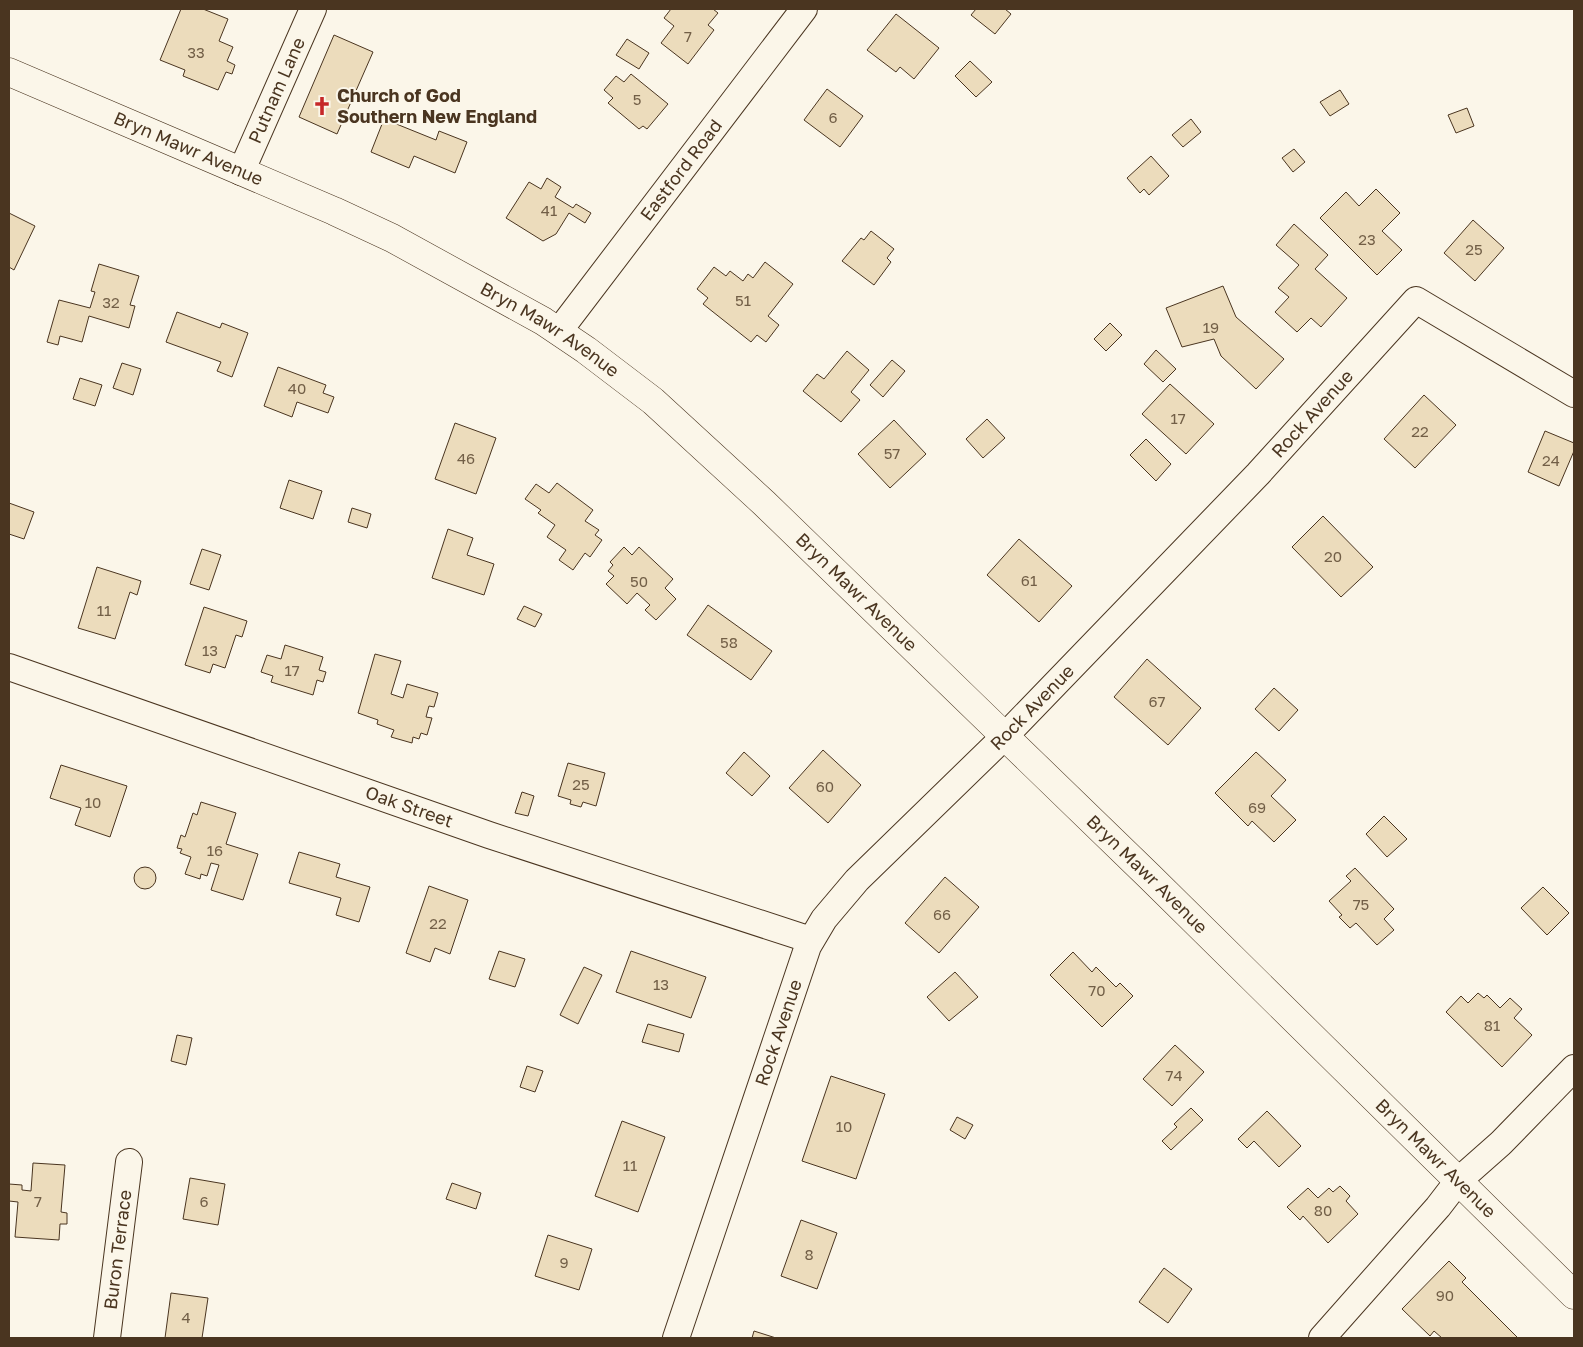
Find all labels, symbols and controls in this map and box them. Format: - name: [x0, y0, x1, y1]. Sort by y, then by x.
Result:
- house number: 7: [684, 27, 692, 45]
- street label: Putnam Lane: [243, 34, 309, 147]
- house number: 33: [187, 43, 205, 61]
- place label: Church of God Southern New England: [337, 84, 537, 127]
- house number: 5: [633, 90, 641, 108]
- church icon: Church of God Southern New England: [311, 95, 333, 117]
- street label: Bryn Mawr Avenue: [111, 106, 267, 189]
- house number: 6: [828, 108, 838, 126]
- street label: Eastford Road: [635, 115, 726, 225]
- house number: 41: [541, 201, 557, 219]
- house number: 23: [1358, 230, 1376, 248]
- house number: 25: [1465, 240, 1483, 258]
- street label: Bryn Mawr Avenue: [477, 277, 624, 381]
- house number: 51: [735, 291, 751, 309]
- house number: 32: [102, 293, 120, 311]
- house number: 19: [1203, 318, 1219, 336]
- street label: Rock Avenue: [1266, 365, 1357, 462]
- house number: 40: [288, 379, 306, 397]
- house number: 17: [1170, 409, 1186, 427]
- house number: 22: [1411, 422, 1429, 440]
- house number: 57: [884, 444, 900, 462]
- house number: 46: [457, 449, 475, 467]
- house number: 24: [1542, 451, 1560, 469]
- street label: Bryn Mawr Avenue: [792, 528, 922, 655]
- house number: 20: [1324, 547, 1342, 565]
- house number: 61: [1021, 571, 1037, 589]
- house number: 50: [630, 572, 648, 590]
- house number: 11: [97, 601, 111, 619]
- house number: 58: [720, 633, 738, 651]
- house number: 13: [202, 641, 218, 659]
- street label: Rock Avenue: [985, 659, 1078, 754]
- house number: 17: [284, 661, 300, 679]
- house number: 67: [1148, 692, 1166, 710]
- house number: 25: [572, 775, 590, 793]
- house number: 60: [816, 777, 834, 795]
- street label: Oak Street: [363, 781, 456, 832]
- house number: 10: [85, 793, 101, 811]
- house number: 69: [1248, 798, 1266, 816]
- street label: Bryn Mawr Avenue: [1083, 810, 1213, 938]
- house number: 16: [207, 841, 223, 859]
- house number: 75: [1353, 895, 1369, 913]
- house number: 66: [933, 905, 951, 923]
- house number: 22: [429, 914, 447, 932]
- house number: 13: [653, 975, 669, 993]
- street label: Rock Avenue: [750, 976, 806, 1089]
- house number: 70: [1088, 981, 1106, 999]
- house number: 81: [1484, 1016, 1500, 1034]
- house number: 74: [1165, 1066, 1183, 1084]
- street label: Bryn Mawr Avenue: [1371, 1094, 1501, 1222]
- house number: 10: [836, 1117, 852, 1135]
- house number: 11: [623, 1156, 637, 1174]
- street label: Buron Terrace: [99, 1188, 135, 1311]
- house number: 7: [34, 1192, 42, 1210]
- house number: 6: [199, 1192, 209, 1210]
- house number: 80: [1314, 1201, 1332, 1219]
- house number: 8: [804, 1245, 814, 1263]
- house number: 9: [559, 1253, 569, 1271]
- house number: 90: [1436, 1286, 1454, 1304]
- house number: 4: [181, 1308, 191, 1326]

